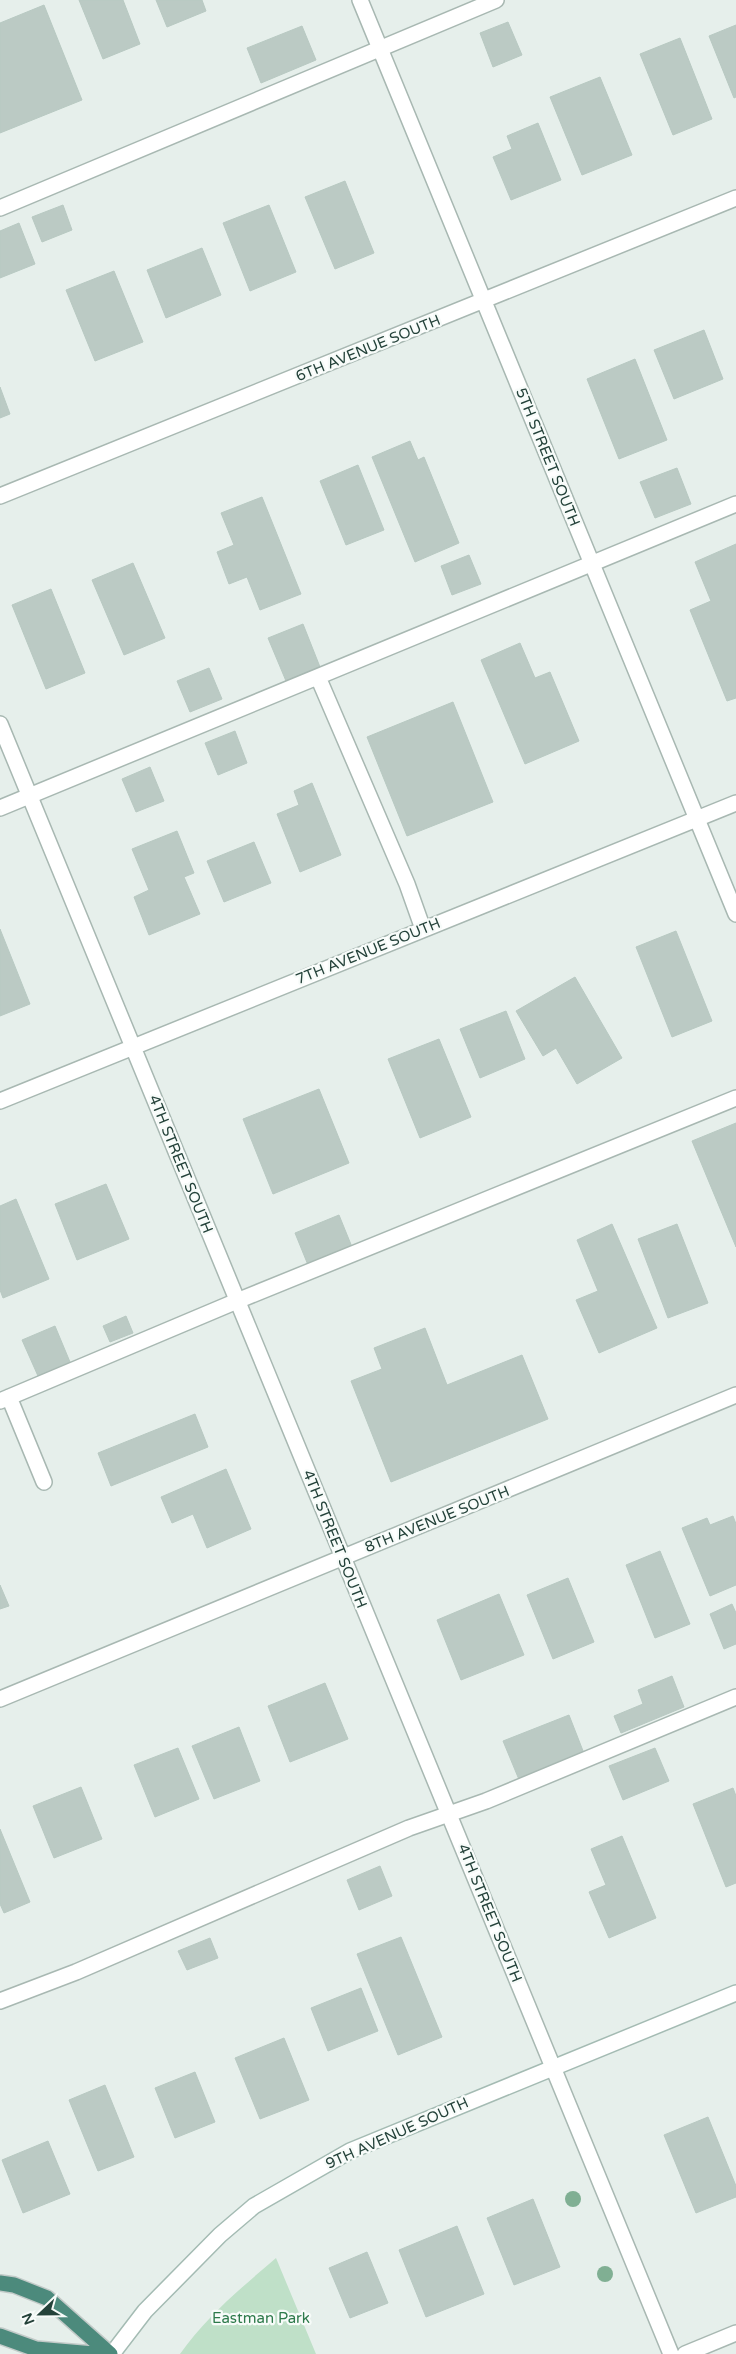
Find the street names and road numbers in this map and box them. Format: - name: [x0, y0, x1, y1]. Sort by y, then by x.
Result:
- street label: 6TH AVENUE SOUTH: [293, 311, 443, 385]
- street label: 5TH STREET SOUTH: [512, 385, 584, 529]
- street label: 7TH AVENUE SOUTH: [293, 914, 443, 988]
- street label: 4TH STREET SOUTH: [145, 1092, 217, 1236]
- street label: 4TH STREET SOUTH: [299, 1467, 371, 1611]
- street label: 8TH AVENUE SOUTH: [362, 1482, 512, 1556]
- street label: 4TH STREET SOUTH: [454, 1841, 526, 1985]
- street label: 9TH AVENUE SOUTH: [323, 2093, 471, 2173]

